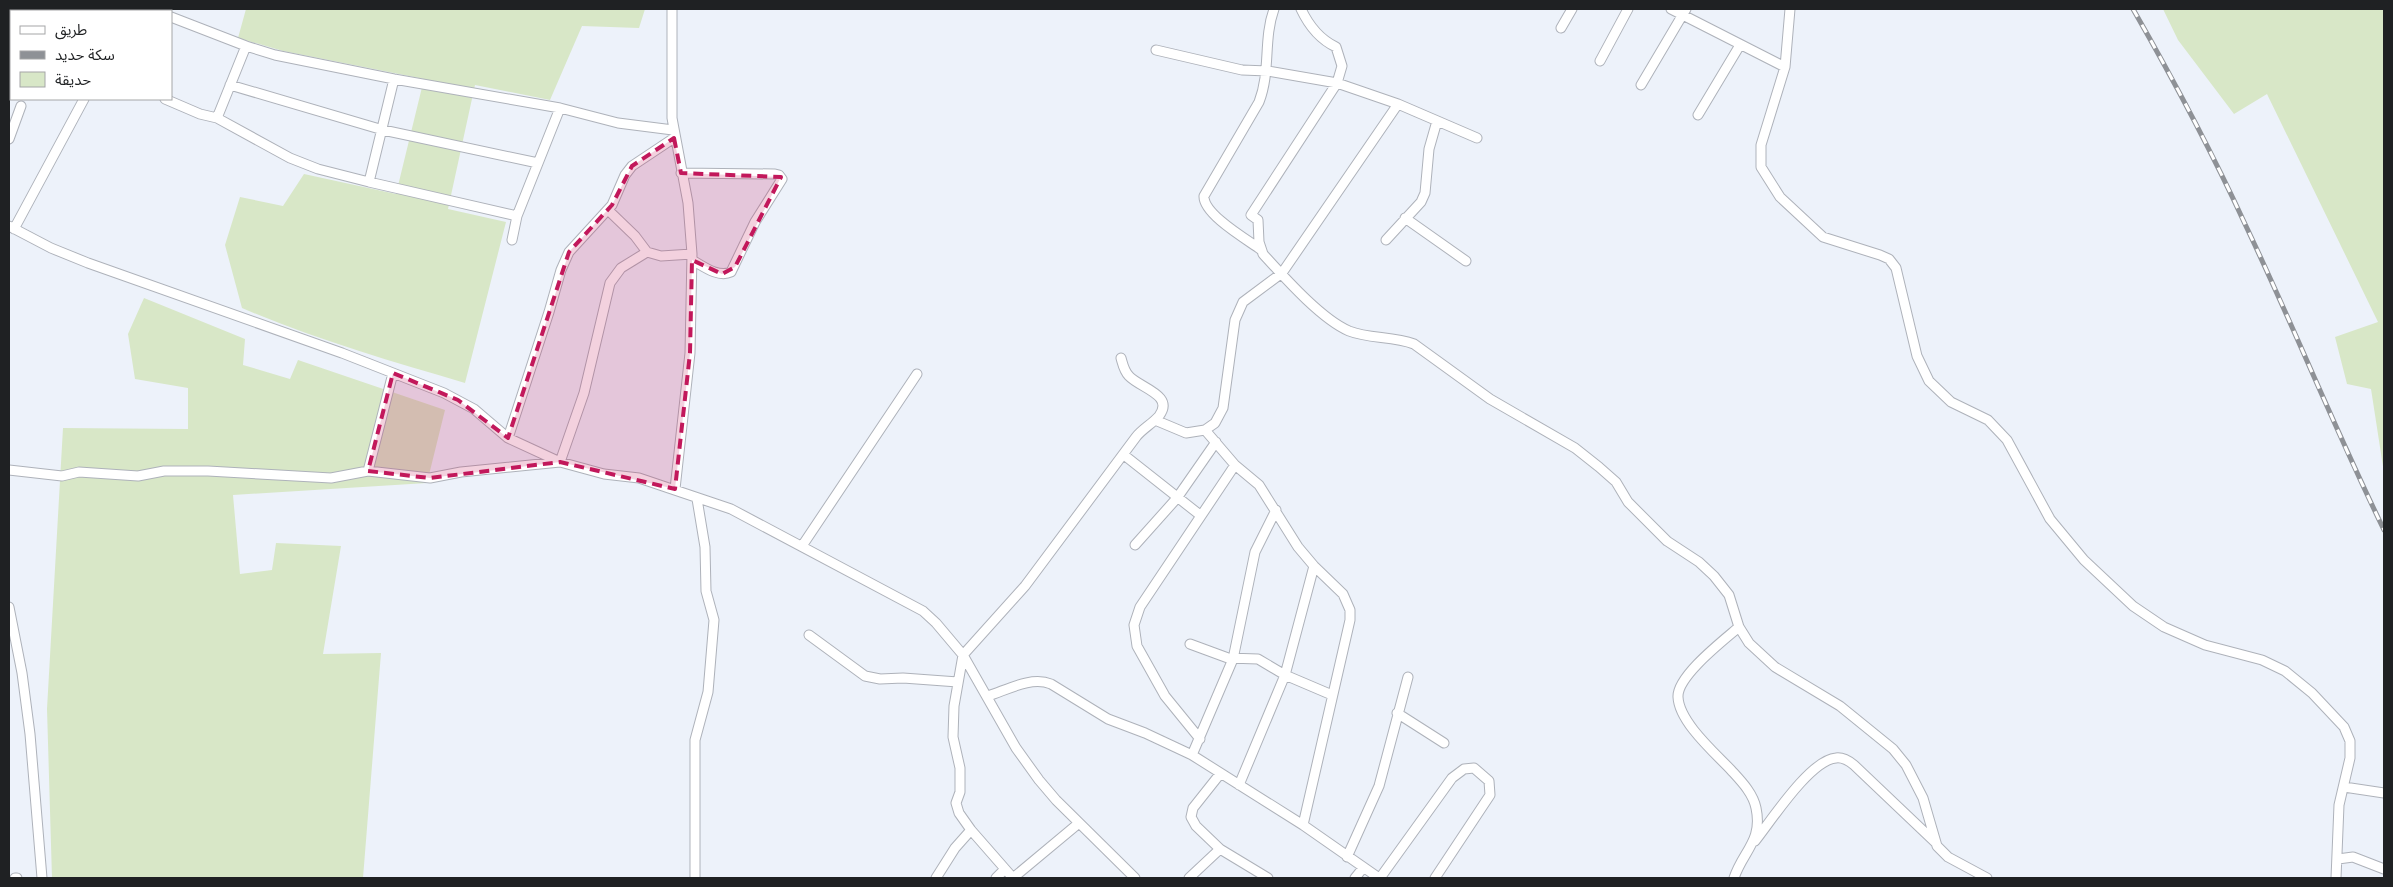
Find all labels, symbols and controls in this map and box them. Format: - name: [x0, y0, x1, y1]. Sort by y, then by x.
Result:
- legend: [10, 10, 172, 100]
- text: طريق: [55, 21, 87, 40]
- text: سكة حديد: [55, 46, 115, 64]
- text: حديقة: [55, 71, 91, 89]

